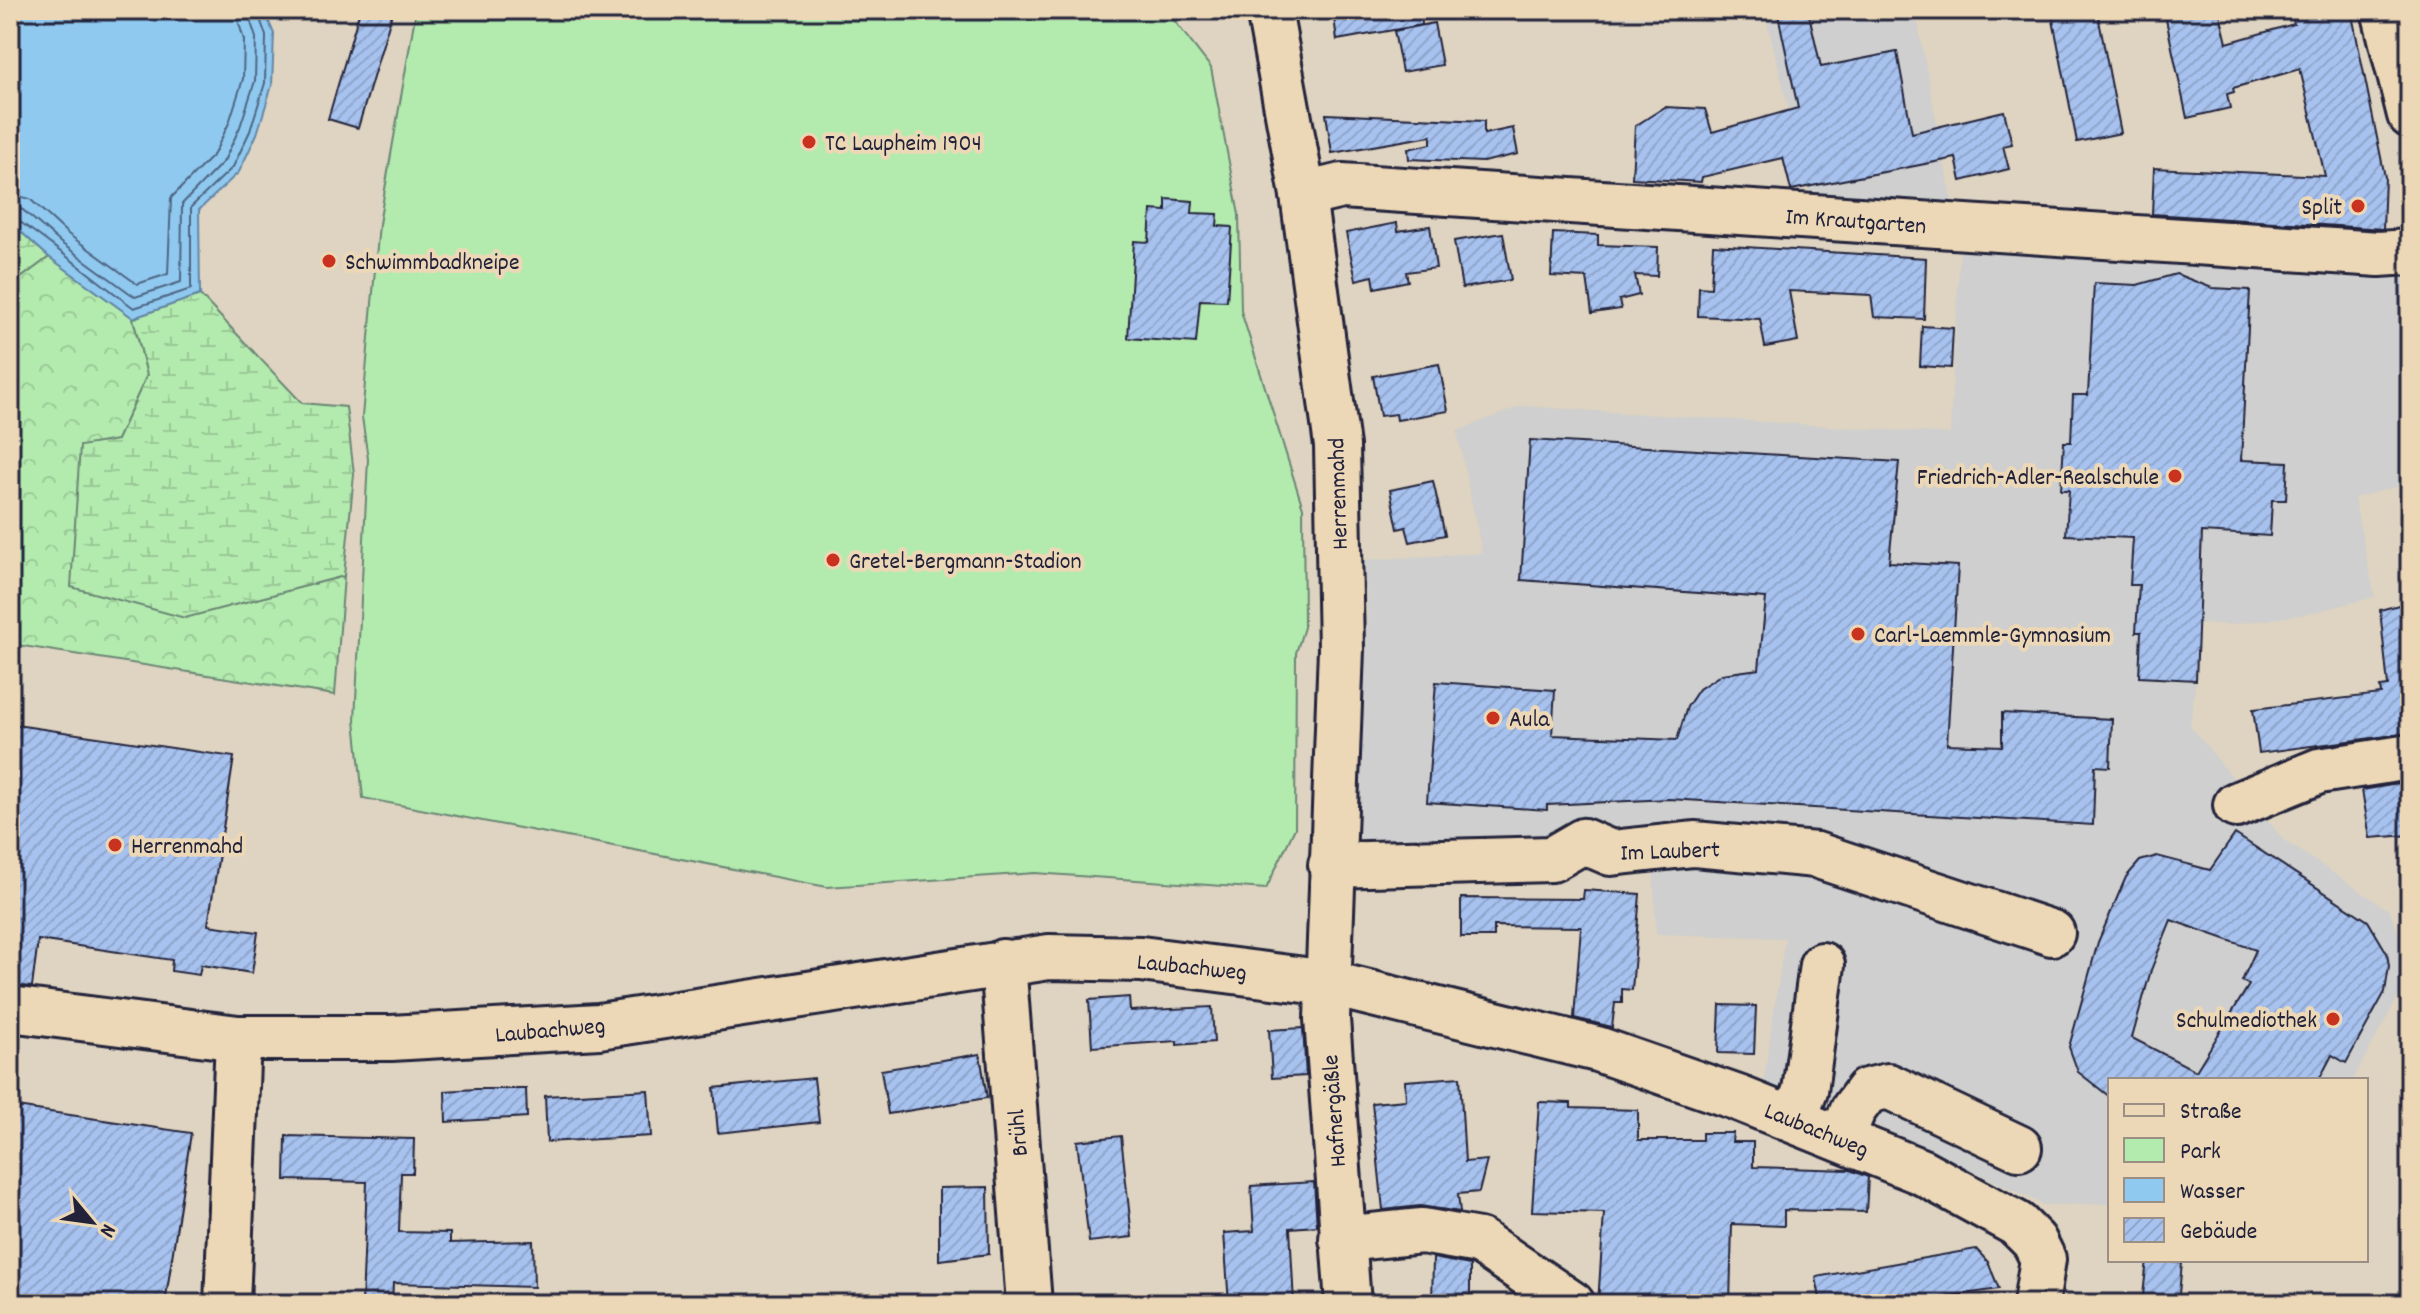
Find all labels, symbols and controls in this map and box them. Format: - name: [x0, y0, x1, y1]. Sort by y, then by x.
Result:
- place label: TC Laupheim 1904: [825, 128, 982, 162]
- marker: TC Laupheim 1904: [800, 133, 818, 151]
- place label: Split: [2301, 192, 2342, 226]
- marker: Split: [2349, 197, 2367, 215]
- street label: Im Krautgarten: [1784, 201, 1927, 245]
- place label: Schwimmbadkneipe: [345, 247, 519, 281]
- marker: Schwimmbadkneipe: [320, 252, 338, 270]
- street label: Herrenmahd: [1321, 437, 1359, 551]
- place label: Friedrich-Adler-Realschule: [1917, 462, 2159, 496]
- marker: Friedrich-Adler-Realschule: [2166, 467, 2184, 485]
- place label: Gretel-Bergmann-Stadion: [849, 546, 1082, 580]
- marker: Gretel-Bergmann-Stadion: [824, 551, 842, 569]
- place label: Carl-Laemmle-Gymnasium: [1874, 620, 2111, 654]
- marker: Carl-Laemmle-Gymnasium: [1849, 625, 1867, 643]
- place label: Aula: [1509, 704, 1550, 738]
- marker: Aula: [1484, 709, 1502, 727]
- place label: Herrenmahd: [131, 831, 243, 865]
- street label: Im Laubert: [1620, 834, 1721, 872]
- marker: Herrenmahd: [106, 836, 124, 854]
- street label: Laubachweg: [1135, 946, 1248, 992]
- place label: Schulmediothek: [2176, 1005, 2317, 1039]
- street label: Laubachweg: [494, 1010, 607, 1054]
- marker: Schulmediothek: [2324, 1010, 2342, 1028]
- street label: Hafnergäßle: [1315, 1053, 1357, 1168]
- legend: [2108, 1078, 2368, 1262]
- street label: Laubachweg: [1758, 1095, 1873, 1168]
- text: Straße: [2180, 1096, 2242, 1130]
- street label: Brühl: [1001, 1107, 1039, 1158]
- text: Park: [2180, 1136, 2221, 1170]
- text: Wasser: [2180, 1176, 2245, 1210]
- north arrow: [52, 1182, 132, 1262]
- text: Gebäude: [2180, 1216, 2257, 1250]
- text: N: [90, 1218, 123, 1242]

